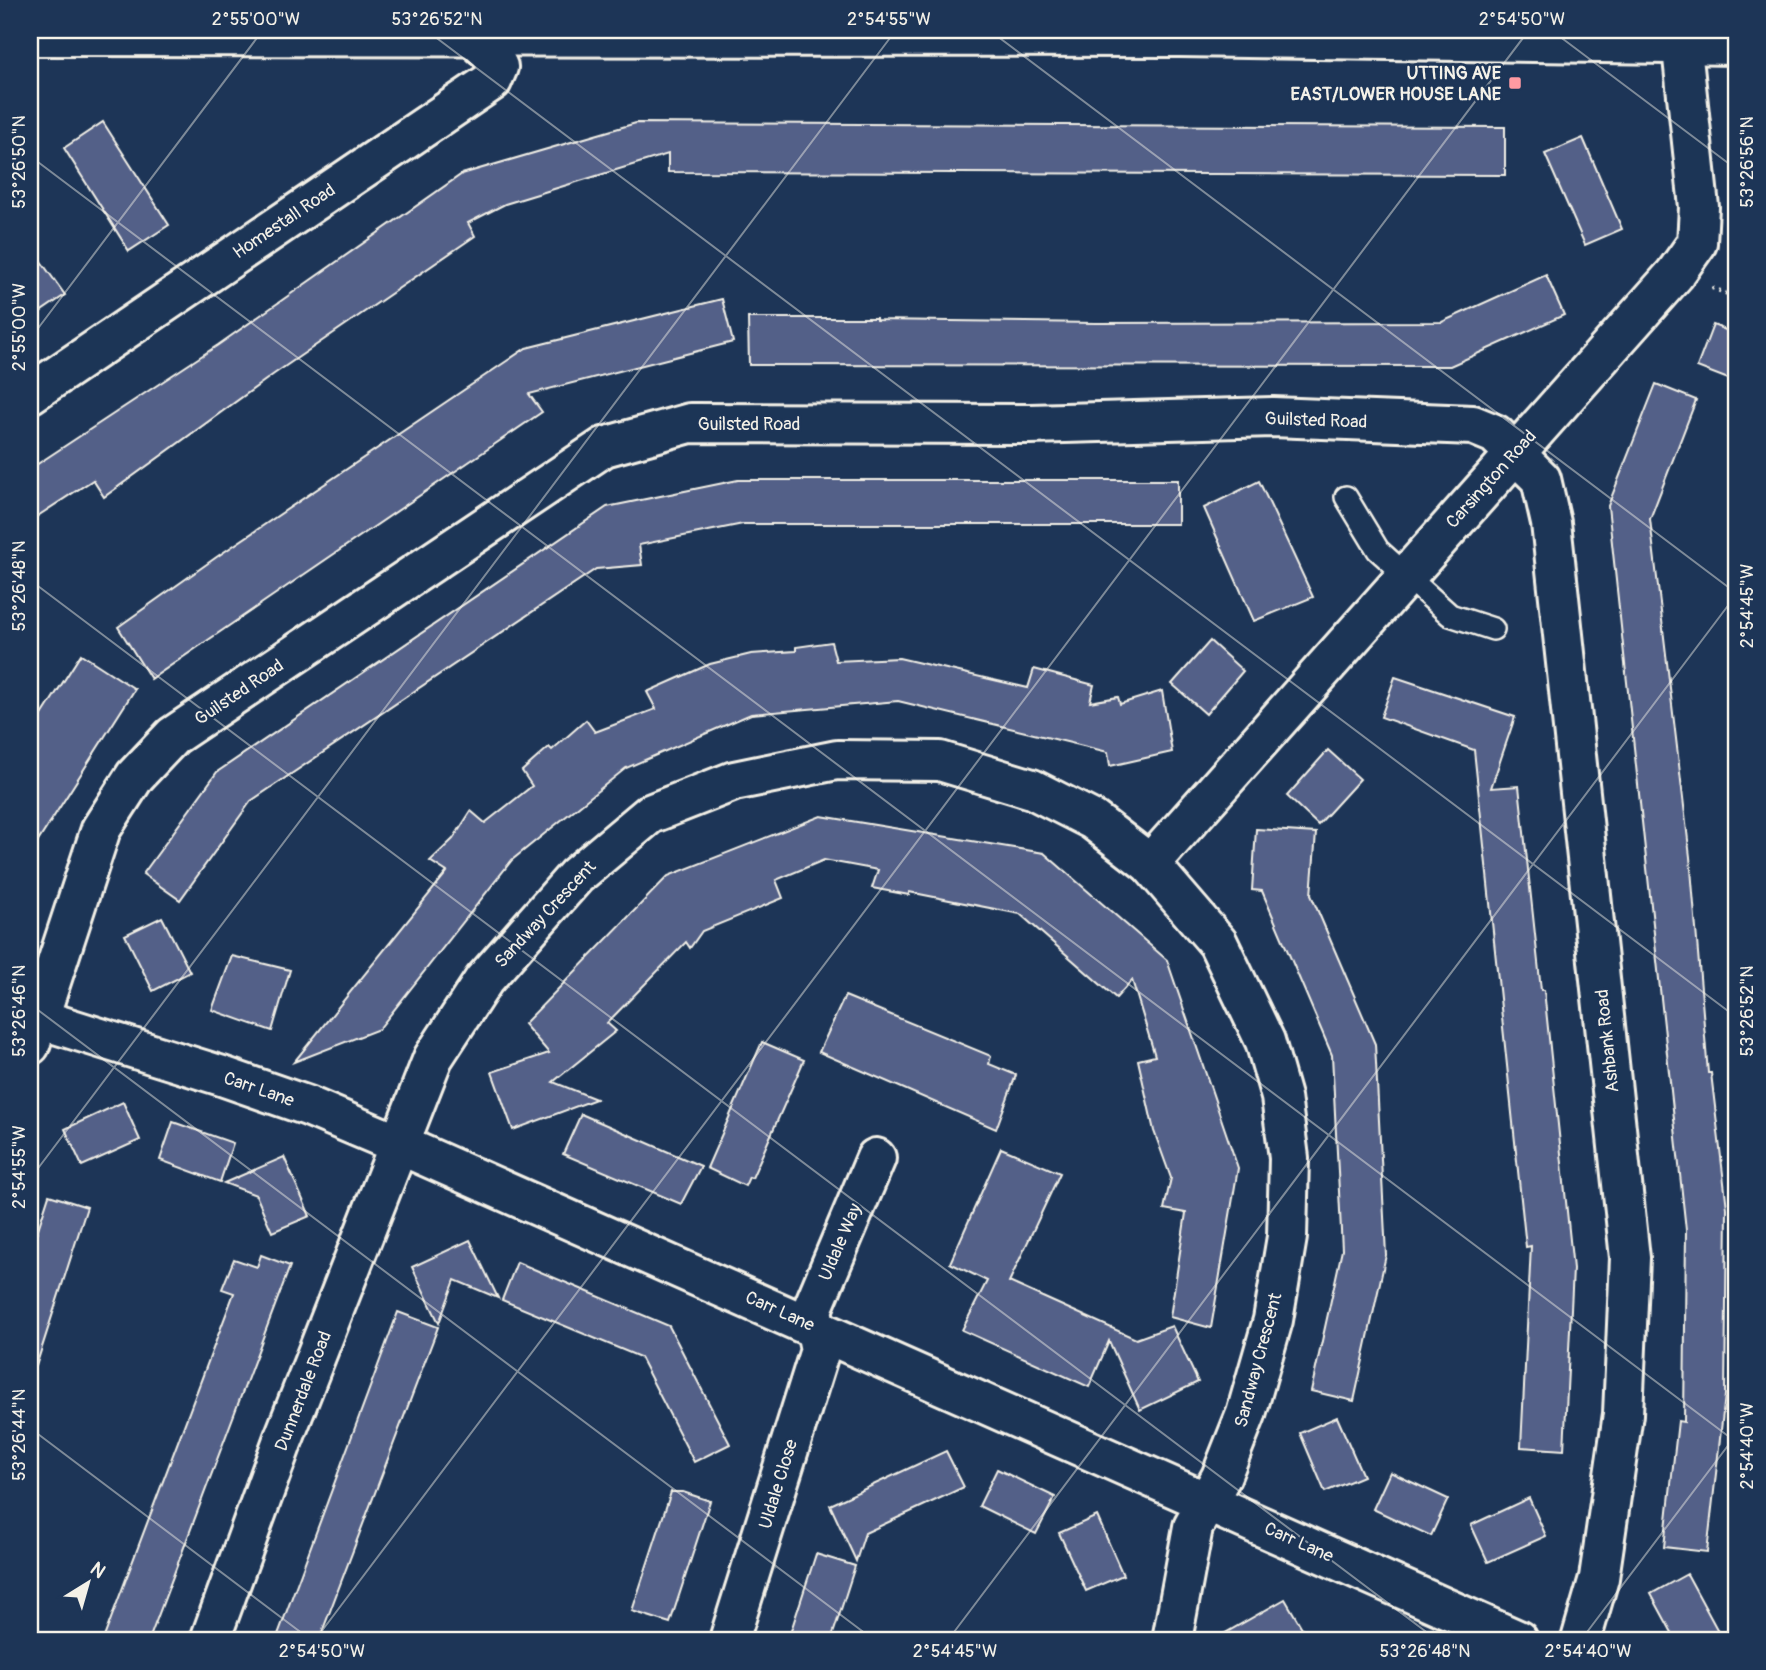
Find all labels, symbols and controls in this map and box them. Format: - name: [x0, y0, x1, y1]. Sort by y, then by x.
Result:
- text: 2°55'00"W: [212, 8, 300, 31]
- text: 53°26'52"N: [391, 8, 483, 31]
- text: 2°54'55"W: [847, 8, 931, 31]
- text: 2°54'50"W: [1479, 8, 1565, 31]
- place label: UTTING AVE EAST/LOWER HOUSE LANE: [1291, 62, 1502, 106]
- marker: UTTING AVE EAST/LOWER HOUSE LANE: [1507, 75, 1523, 91]
- text: 53°26'50"N: [8, 115, 31, 209]
- text: 53°26'56"N: [1736, 116, 1759, 208]
- street label: Homestall Road: [229, 179, 340, 264]
- text: 2°55'00"W: [8, 283, 31, 371]
- street label: Guilsted Road: [1264, 407, 1368, 434]
- street label: Guilsted Road: [698, 413, 800, 436]
- street label: Carsington Road: [1441, 425, 1542, 533]
- text: 53°26'48"N: [8, 541, 31, 631]
- text: 2°54'45"W: [1736, 564, 1759, 648]
- street label: Guilsted Road: [190, 654, 288, 731]
- street label: Sandway Crescent: [490, 855, 601, 973]
- text: 53°26'46"N: [8, 965, 31, 1057]
- text: 53°26'52"N: [1736, 965, 1759, 1057]
- street label: Ashbank Road: [1591, 988, 1624, 1094]
- street label: Carr Lane: [220, 1067, 297, 1112]
- text: 2°54'55"W: [8, 1125, 31, 1209]
- street label: Uldale Way: [814, 1200, 867, 1284]
- street label: Carr Lane: [742, 1286, 818, 1337]
- street label: Sandway Crescent: [1229, 1290, 1288, 1430]
- street label: Dunnerdale Road: [270, 1328, 337, 1455]
- text: 53°26'44"N: [8, 1389, 31, 1481]
- text: 2°54'40"W: [1736, 1402, 1759, 1490]
- street label: Uldale Close: [754, 1436, 803, 1532]
- street label: Carr Lane: [1261, 1517, 1337, 1568]
- north arrow: [52, 1548, 122, 1618]
- text: N: [85, 1557, 110, 1584]
- text: 2°54'50"W: [279, 1640, 365, 1663]
- text: 2°54'45"W: [913, 1640, 997, 1663]
- text: 53°26'48"N: [1380, 1640, 1470, 1663]
- text: 2°54'40"W: [1544, 1640, 1632, 1663]

